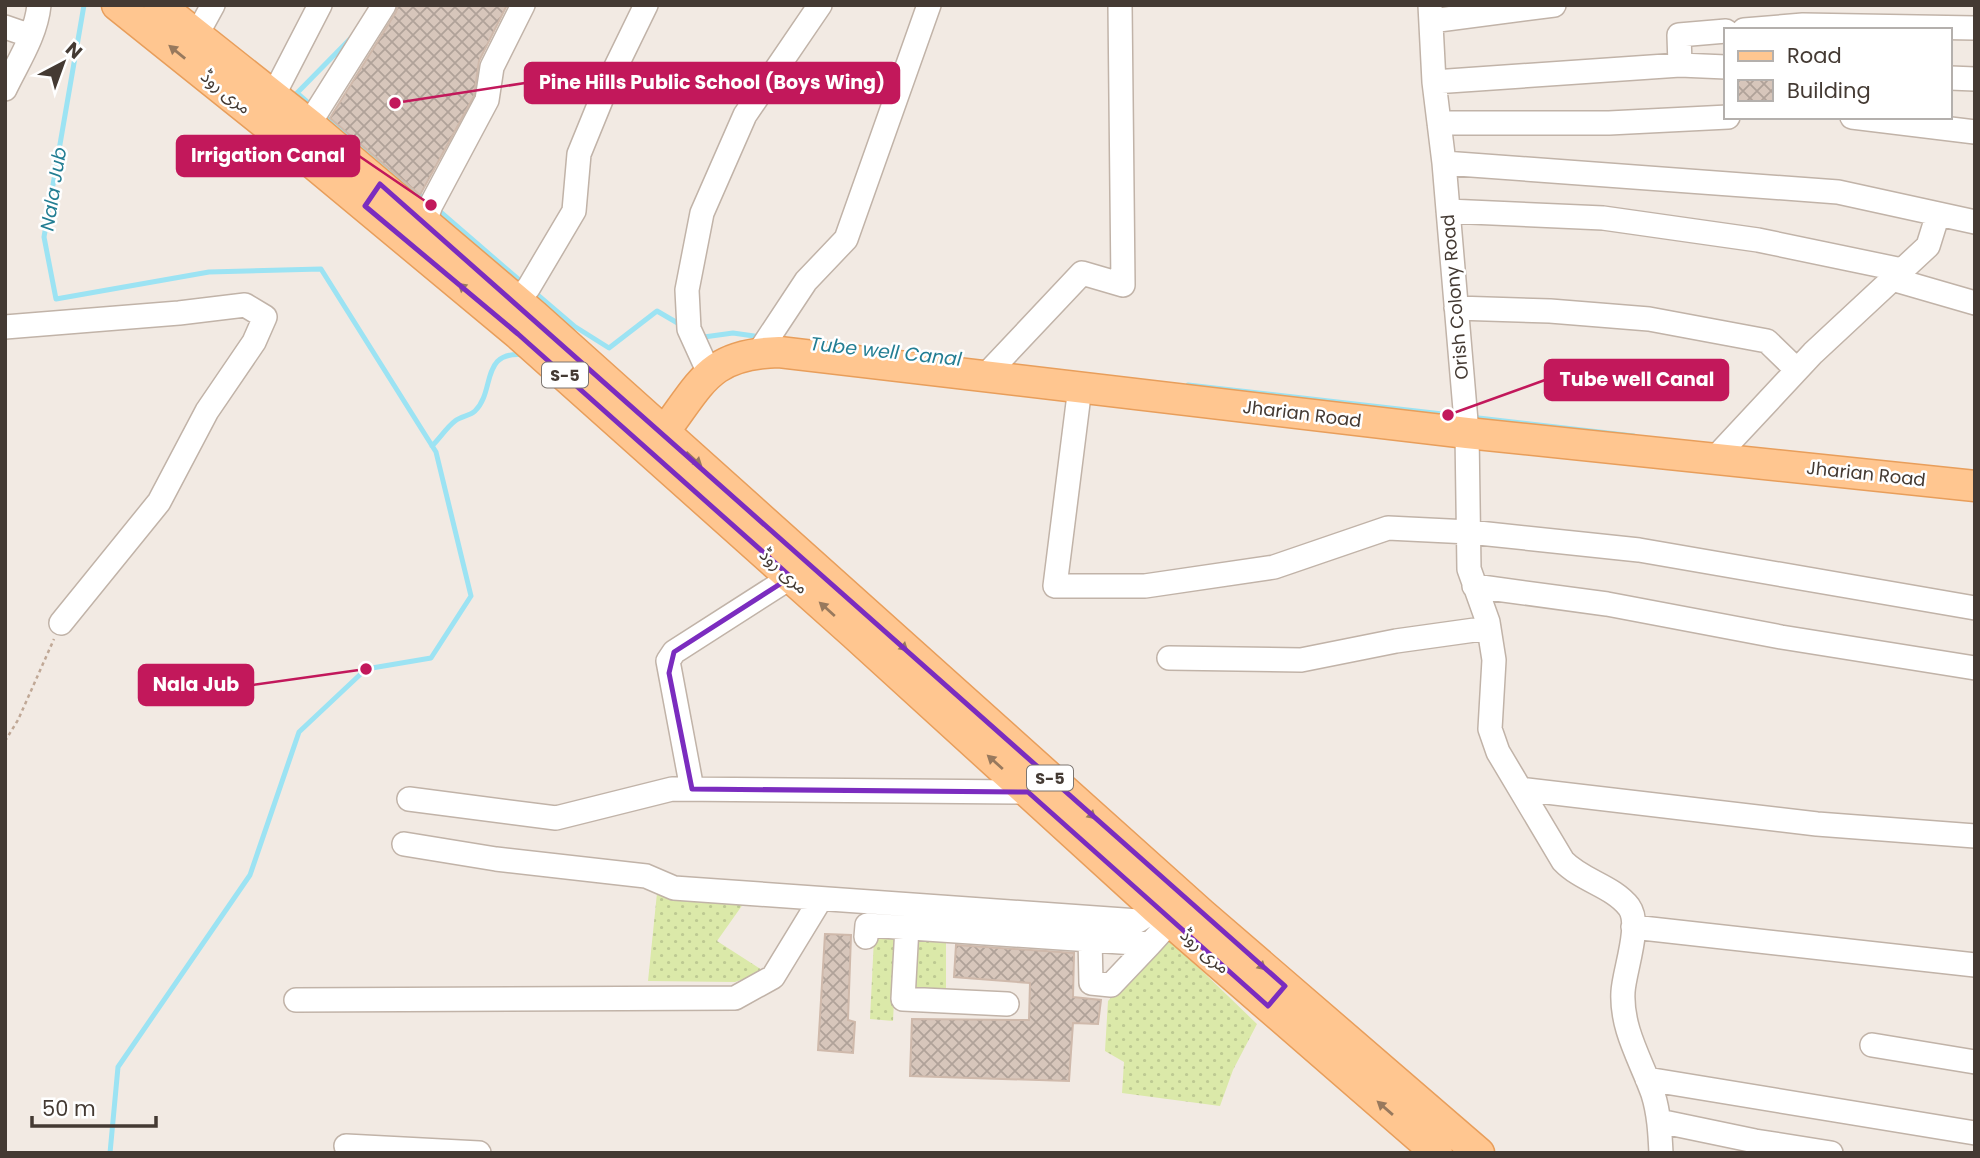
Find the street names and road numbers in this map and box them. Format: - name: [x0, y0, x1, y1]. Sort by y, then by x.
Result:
- street label: مری روڈ: [196, 64, 257, 120]
- street label: Orish Colony Road: [1435, 213, 1474, 381]
- road number: S-5: [542, 362, 588, 388]
- street label: Jharian Road: [1241, 394, 1363, 433]
- street label: Jharian Road: [1805, 455, 1927, 492]
- street label: مری روڈ: [754, 542, 814, 599]
- road number: S-5: [1027, 765, 1073, 790]
- street label: مری روڈ: [1175, 922, 1236, 979]

